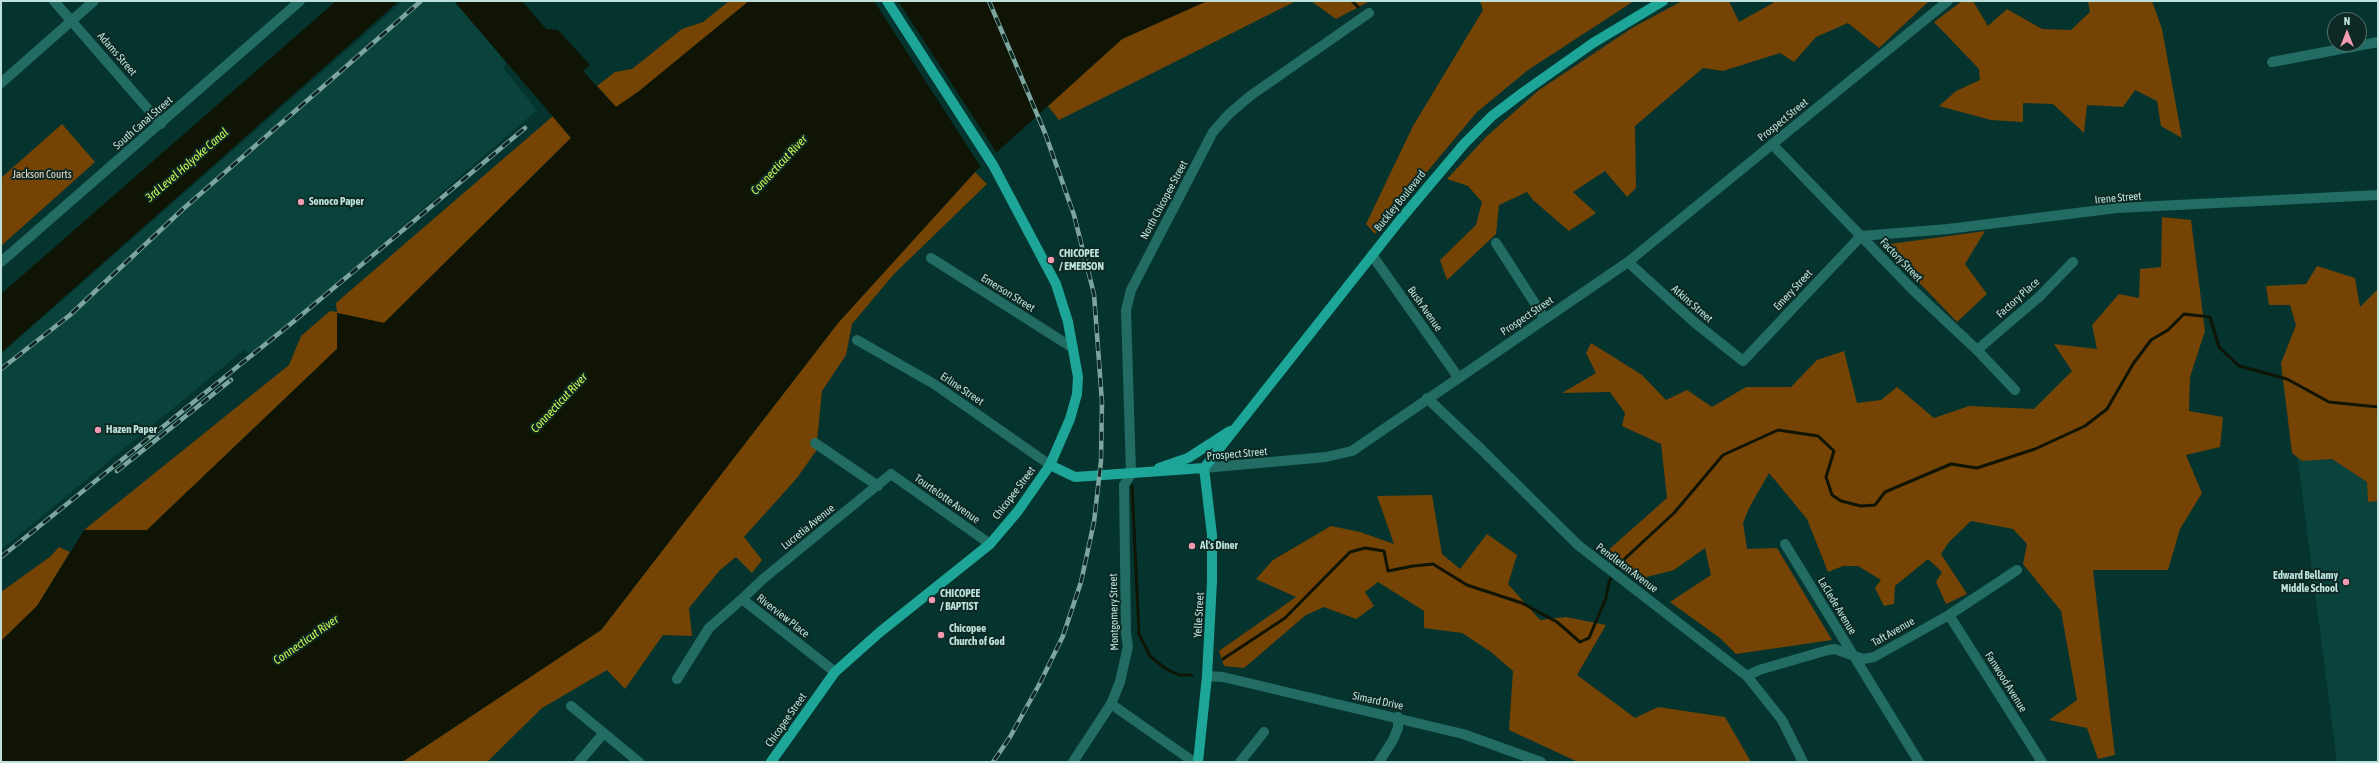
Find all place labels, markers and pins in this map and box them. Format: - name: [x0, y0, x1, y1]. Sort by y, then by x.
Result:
- place label: Sonoco Paper: [309, 195, 364, 209]
- marker: Sonoco Paper: [296, 197, 306, 207]
- place label: CHICOPEE / EMERSON: [1059, 247, 1104, 273]
- marker: CHICOPEE / EMERSON: [1046, 255, 1056, 265]
- place label: Hazen Paper: [106, 423, 157, 437]
- marker: Hazen Paper: [93, 425, 103, 435]
- place label: Al's Diner: [1200, 539, 1238, 553]
- marker: Al's Diner: [1187, 541, 1197, 551]
- place label: Edward Bellamy Middle School: [2273, 569, 2338, 595]
- marker: Edward Bellamy Middle School: [2341, 577, 2351, 587]
- place label: CHICOPEE / BAPTIST: [940, 587, 980, 613]
- marker: CHICOPEE / BAPTIST: [927, 595, 937, 605]
- place label: Chicopee Church of God: [949, 622, 1005, 648]
- marker: Chicopee Church of God: [936, 630, 946, 640]

